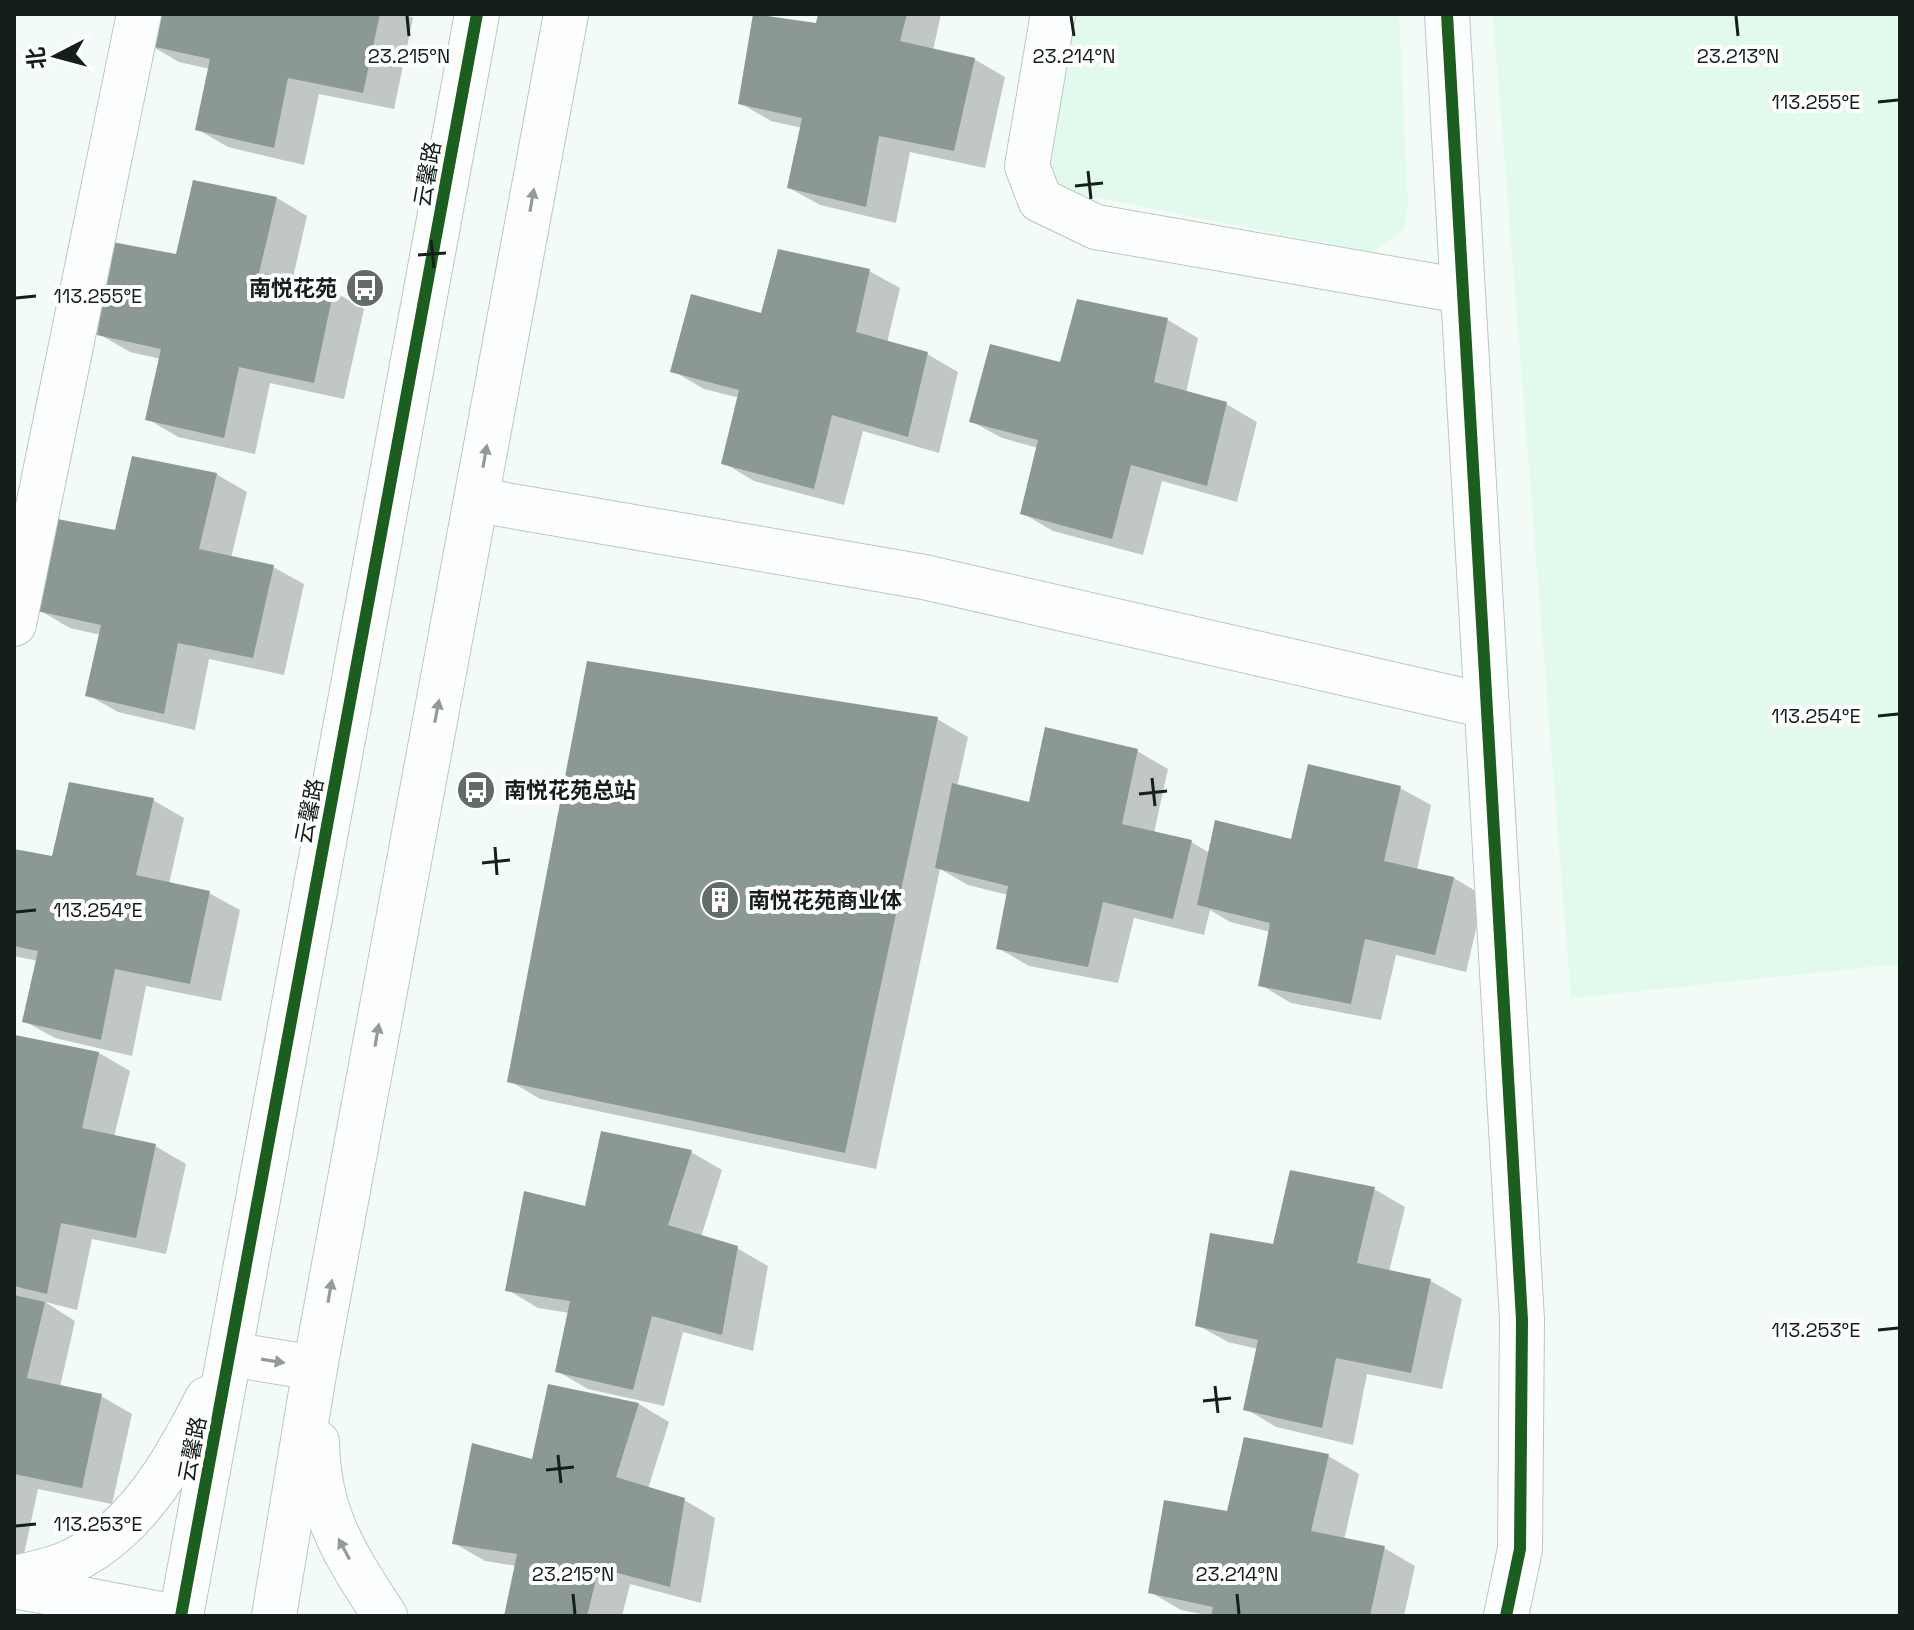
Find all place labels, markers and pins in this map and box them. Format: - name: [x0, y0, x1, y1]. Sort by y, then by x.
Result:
- bus stop icon: 南悦花苑: [344, 267, 386, 309]
- place label: 南悦花苑: [249, 274, 337, 302]
- bus stop icon: 南悦花苑总站: [455, 769, 497, 811]
- place label: 南悦花苑总站: [504, 776, 636, 804]
- building icon: 南悦花苑商业体: [699, 879, 741, 921]
- place label: 南悦花苑商业体: [748, 886, 902, 914]

